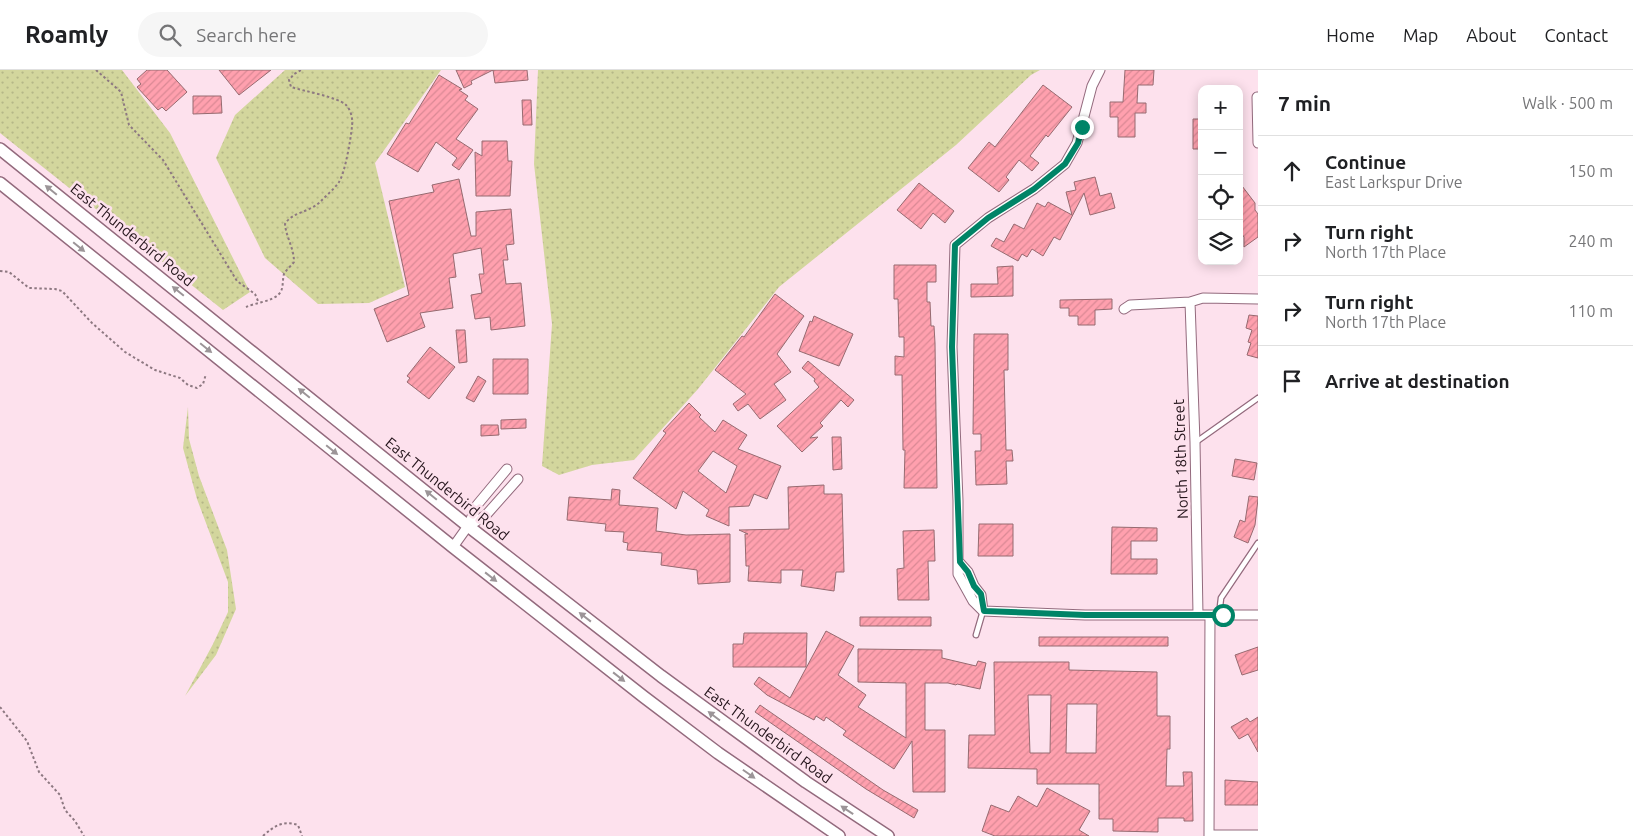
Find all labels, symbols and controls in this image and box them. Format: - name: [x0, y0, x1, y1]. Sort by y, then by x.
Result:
- search box: [138, 12, 488, 57]
- text: Roamly: [25, 21, 108, 48]
- icon: search: [156, 21, 184, 49]
- text: Search here: [196, 24, 297, 46]
- text: Home: [1326, 25, 1375, 45]
- text: Map: [1403, 25, 1438, 45]
- text: About: [1466, 25, 1516, 45]
- text: Contact: [1544, 25, 1608, 45]
- map controls: [1198, 85, 1243, 265]
- button: +: [1198, 85, 1243, 130]
- text: 7 min: [1278, 91, 1331, 115]
- text: Walk · 500 m: [1522, 94, 1613, 112]
- route end: [1071, 116, 1094, 139]
- button: −: [1198, 130, 1243, 175]
- text: Continue: [1325, 151, 1406, 173]
- icon: ahead: [1278, 157, 1306, 185]
- text: 150 m: [1568, 162, 1613, 180]
- text: East Larkspur Drive: [1325, 173, 1463, 191]
- button: locate: [1198, 175, 1243, 220]
- street label: East Thunderbird Road: [67, 180, 197, 290]
- one-way arrow: [45, 184, 58, 195]
- button: layers: [1198, 220, 1243, 265]
- text: Turn right: [1325, 221, 1413, 243]
- icon: right: [1278, 227, 1306, 255]
- text: 240 m: [1568, 232, 1613, 250]
- one-way arrow: [72, 241, 85, 252]
- text: North 17th Place: [1325, 243, 1446, 261]
- one-way arrow: [171, 286, 184, 297]
- text: Turn right: [1325, 291, 1413, 313]
- icon: right: [1278, 297, 1306, 325]
- text: 110 m: [1568, 302, 1613, 320]
- text: North 17th Place: [1325, 313, 1446, 331]
- one-way arrow: [199, 343, 212, 354]
- icon: arrive: [1278, 367, 1306, 395]
- text: Arrive at destination: [1325, 370, 1510, 392]
- one-way arrow: [298, 388, 311, 399]
- street label: North 18th Street: [1170, 399, 1191, 519]
- street label: East Thunderbird Road: [382, 434, 512, 544]
- one-way arrow: [325, 445, 339, 455]
- one-way arrow: [424, 490, 437, 501]
- one-way arrow: [484, 571, 497, 582]
- route start: [1212, 604, 1235, 627]
- one-way arrow: [578, 612, 592, 622]
- one-way arrow: [612, 672, 625, 683]
- street label: East Thunderbird Road: [701, 683, 835, 787]
- one-way arrow: [708, 710, 721, 721]
- one-way arrow: [742, 769, 756, 779]
- one-way arrow: [840, 805, 853, 815]

